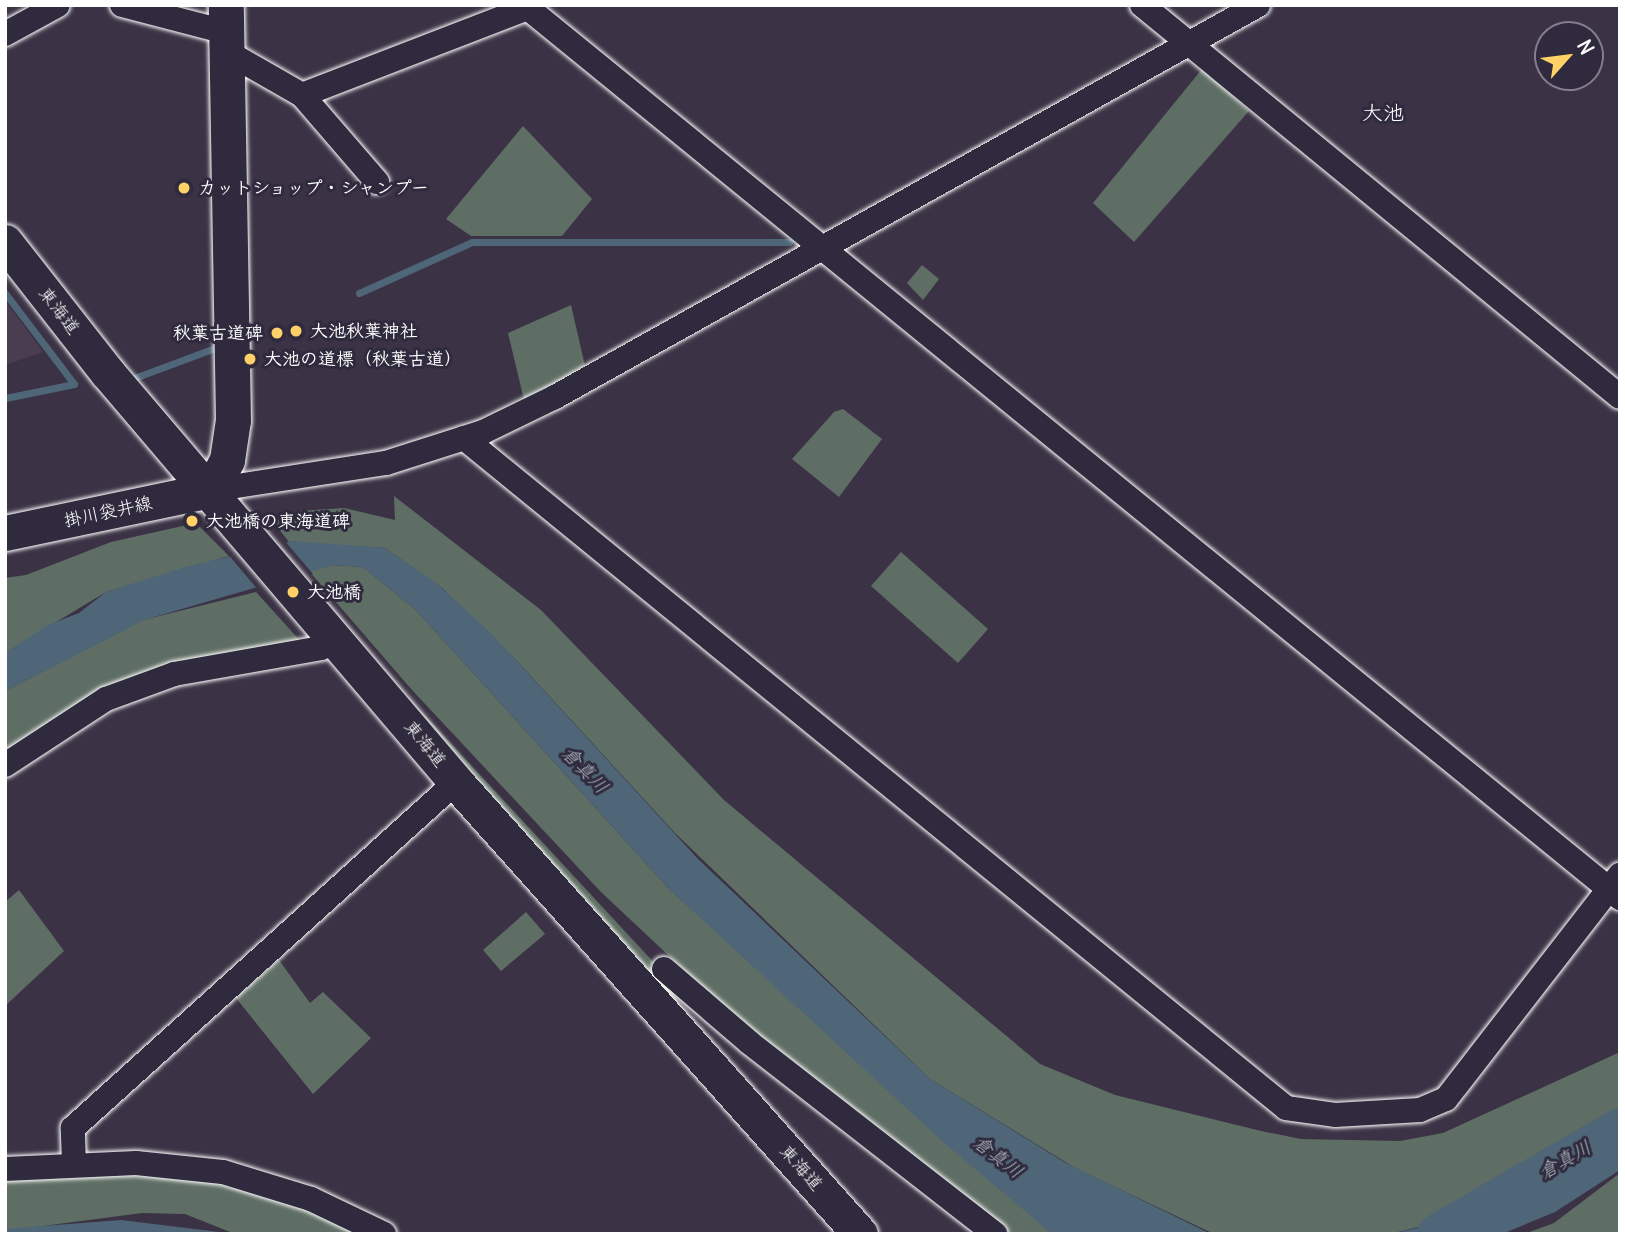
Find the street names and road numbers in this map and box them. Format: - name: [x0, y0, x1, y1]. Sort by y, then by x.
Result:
- street label: 東海道: [34, 283, 84, 339]
- street label: 掛川袋井線: [62, 492, 154, 532]
- street label: 東海道: [399, 716, 451, 772]
- street label: 東海道: [775, 1141, 827, 1195]

